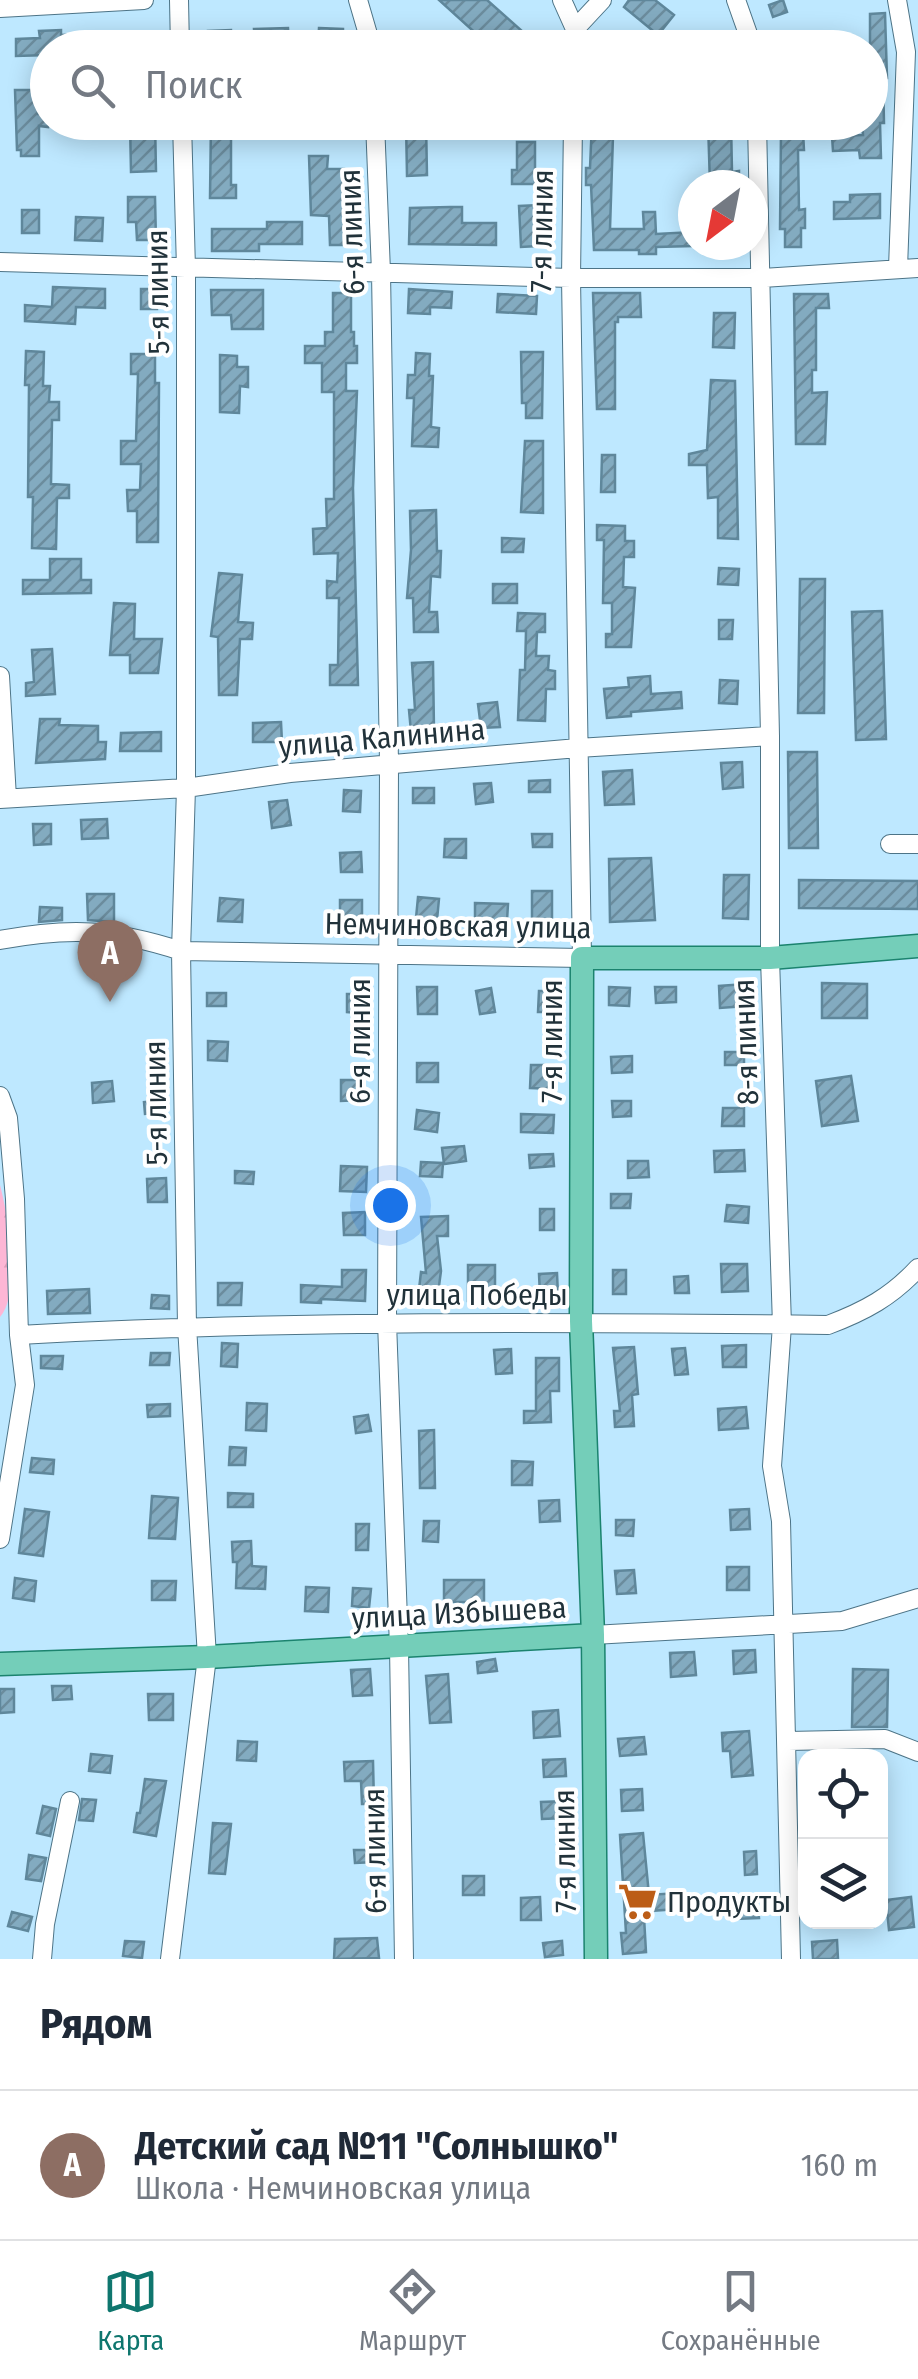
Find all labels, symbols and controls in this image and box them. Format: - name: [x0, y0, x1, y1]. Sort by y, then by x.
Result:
- search box: [30, 30, 888, 140]
- icon: search: [65, 58, 120, 113]
- text: Поиск: [145, 62, 242, 108]
- street label: 6-я линия: [332, 168, 372, 296]
- street label: 7-я линия: [523, 169, 561, 293]
- north arrow: [678, 170, 768, 260]
- street label: 5-я линия: [139, 229, 177, 355]
- street label: улица Калинина: [277, 711, 487, 765]
- street label: Немчиновская улица: [324, 906, 592, 946]
- pin: A: [78, 920, 142, 1002]
- street label: 6-я линия: [342, 978, 378, 1104]
- street label: 8-я линия: [726, 978, 766, 1106]
- street label: 7-я линия: [534, 979, 570, 1103]
- street label: 5-я линия: [137, 1040, 175, 1166]
- your location: [365, 1180, 416, 1231]
- street label: улица Победы: [386, 1277, 568, 1313]
- street label: улица Избышева: [351, 1589, 567, 1637]
- map controls: [798, 1749, 888, 1929]
- button: locate: [798, 1749, 888, 1839]
- street label: 6-я линия: [356, 1788, 394, 1914]
- street label: 7-я линия: [546, 1789, 584, 1913]
- button: layers: [798, 1839, 888, 1929]
- supermarket icon: Продукты: [616, 1881, 658, 1923]
- place label: Продукты: [667, 1884, 791, 1920]
- text: Рядом: [40, 1999, 152, 2049]
- text: Детский сад №11 "Солнышко": [135, 2123, 618, 2169]
- text: A: [64, 2146, 81, 2184]
- text: 160 m: [801, 2146, 878, 2184]
- text: Школа · Немчиновская улица: [135, 2169, 531, 2207]
- tab: Карта: [97, 2264, 164, 2357]
- tab: Маршрут: [359, 2264, 466, 2357]
- tab: Сохранённые: [661, 2264, 821, 2357]

